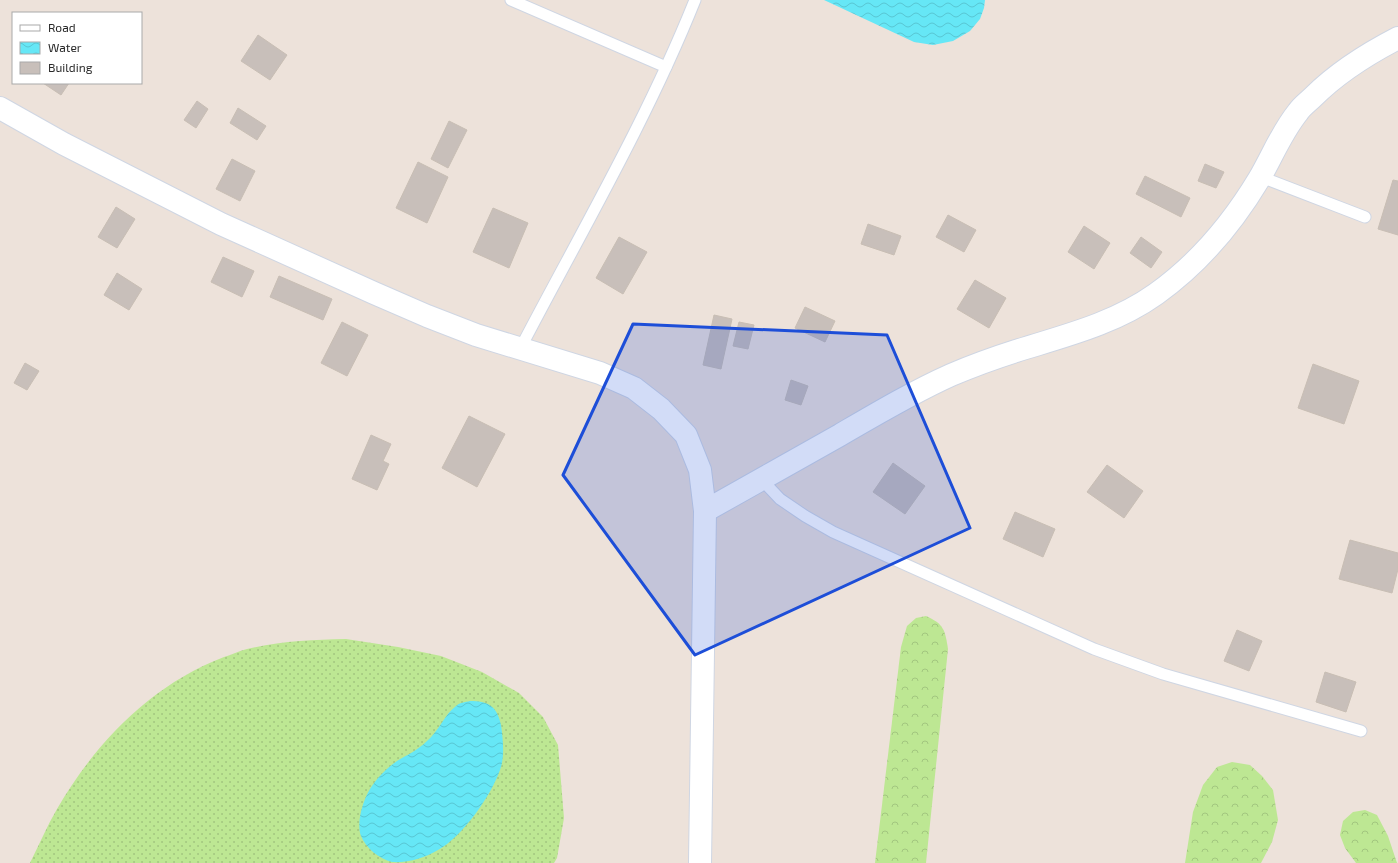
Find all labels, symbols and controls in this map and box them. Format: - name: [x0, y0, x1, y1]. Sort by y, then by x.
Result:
- legend: [12, 12, 142, 84]
- text: Road: [48, 20, 76, 34]
- text: Water: [48, 40, 82, 54]
- text: Building: [48, 60, 93, 74]

